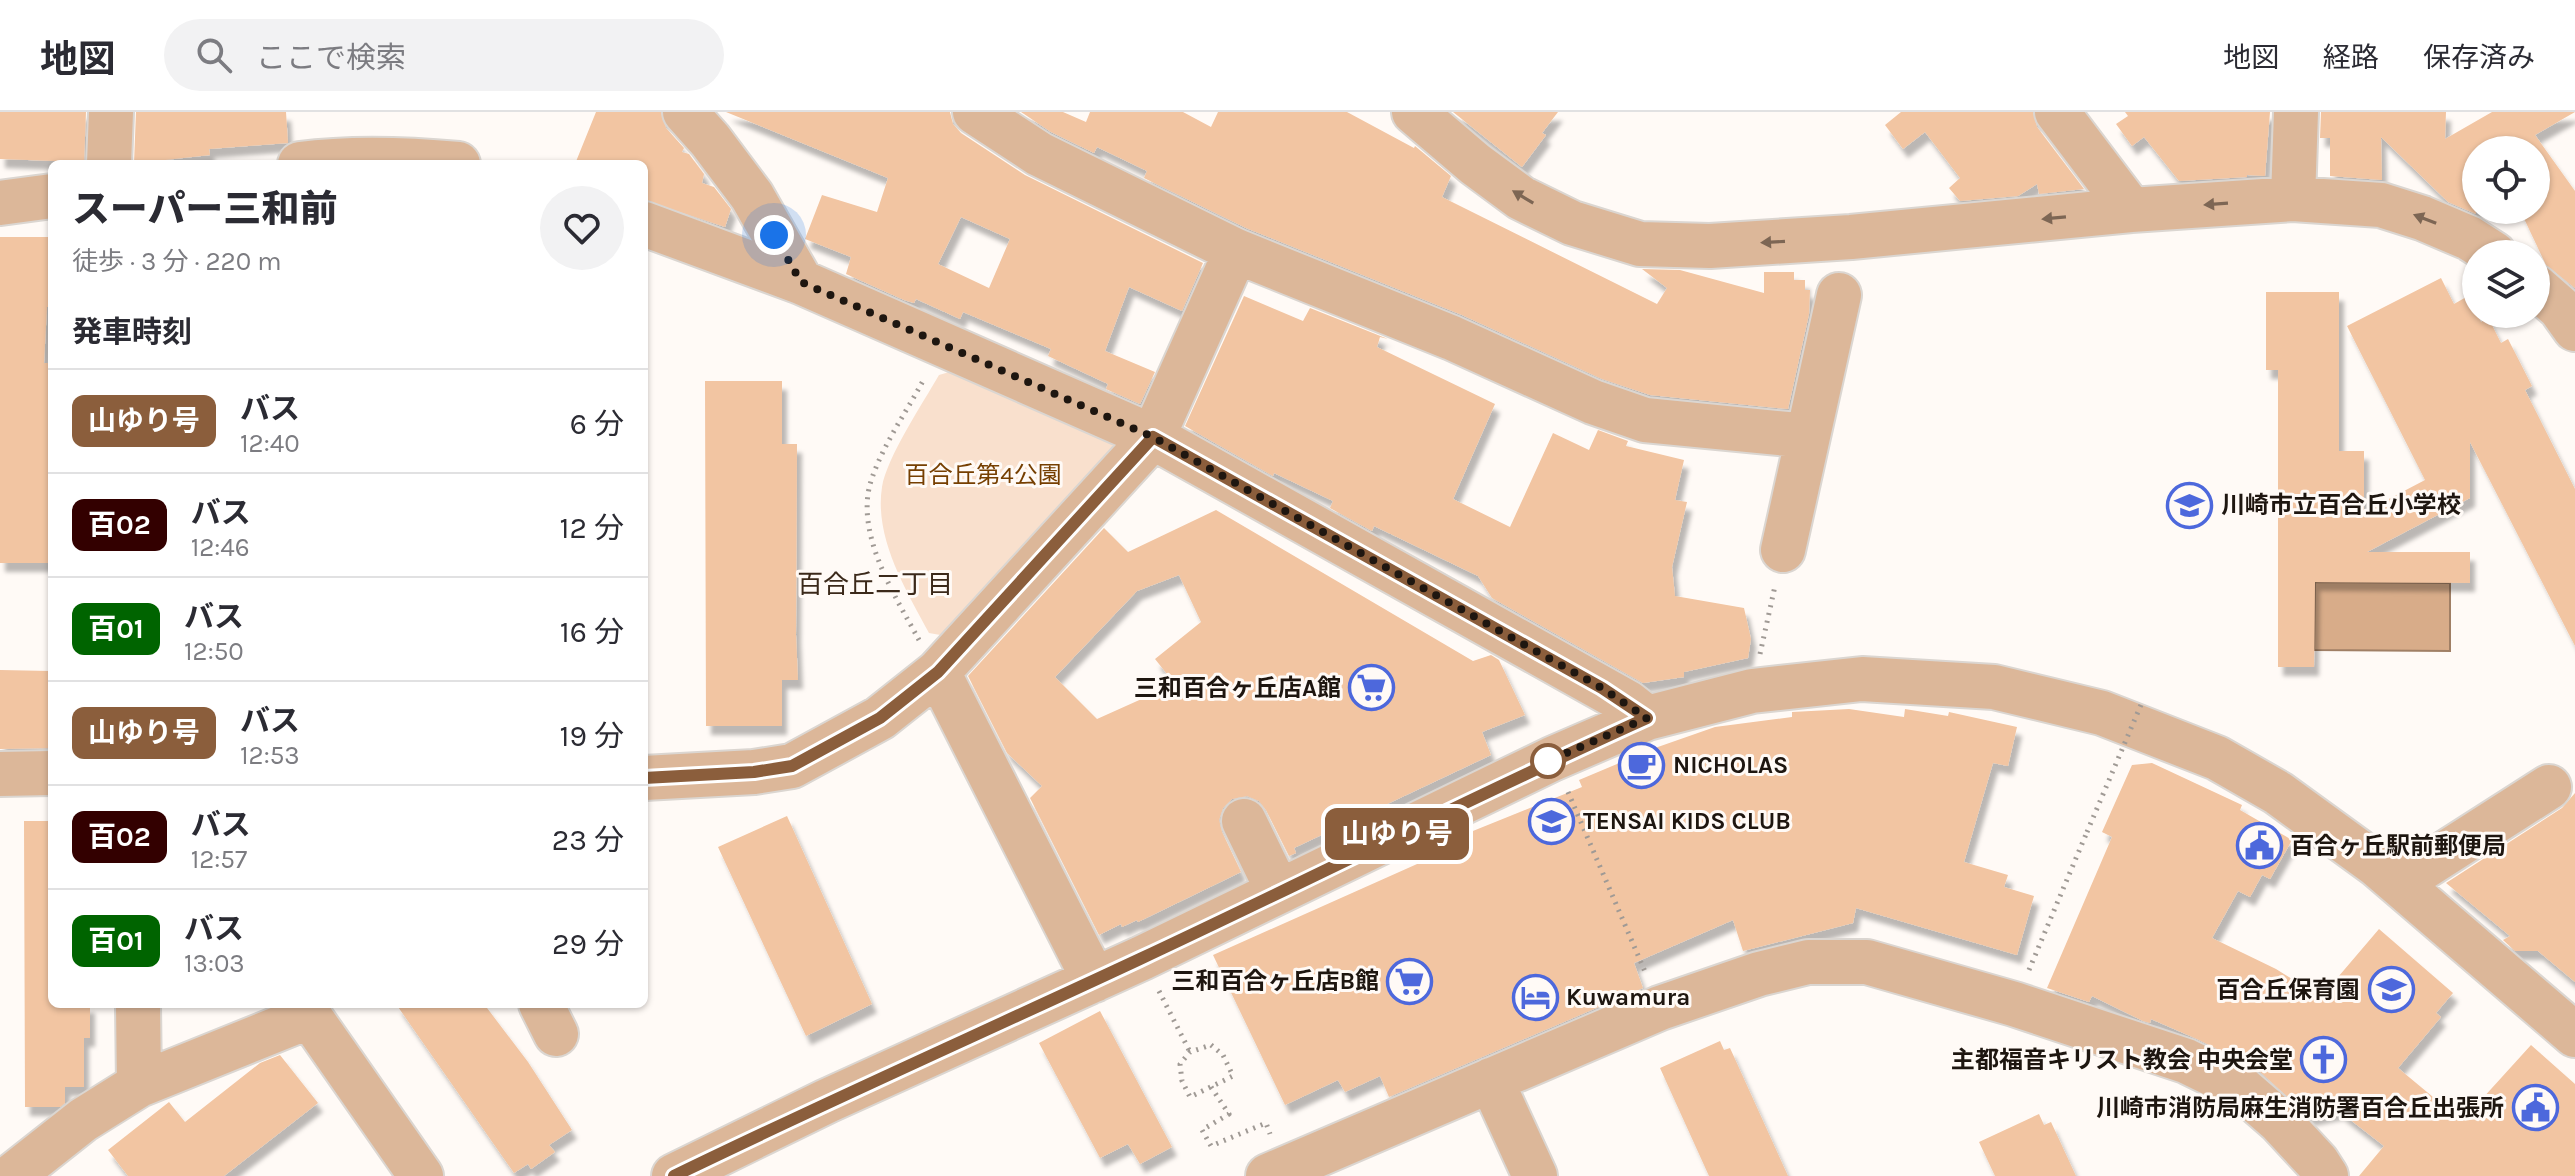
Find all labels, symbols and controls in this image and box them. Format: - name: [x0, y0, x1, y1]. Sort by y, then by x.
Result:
- search box: [164, 19, 724, 91]
- icon: search: [192, 33, 236, 77]
- text: 地図: [40, 37, 116, 82]
- text: ここで検索: [256, 40, 406, 76]
- text: 地図: [2223, 41, 2279, 74]
- text: 経路: [2323, 41, 2379, 74]
- text: 保存済み: [2423, 41, 2535, 74]
- map controls: [2462, 136, 2550, 328]
- button: locate: [2462, 136, 2550, 224]
- button: heart: [540, 186, 624, 270]
- text: スーパー三和前: [72, 187, 338, 232]
- one-way arrow: [1512, 190, 1534, 204]
- one-way arrow: [2203, 198, 2228, 211]
- one-way arrow: [2041, 211, 2066, 224]
- one-way arrow: [2413, 212, 2437, 225]
- your location: [754, 215, 794, 255]
- one-way arrow: [1760, 236, 1785, 249]
- button: layers: [2462, 240, 2550, 328]
- text: 徒歩 · 3 分 · 220 m: [72, 246, 282, 277]
- text: 発車時刻: [72, 314, 192, 350]
- text: バス: [240, 391, 300, 427]
- text: 山ゆり号: [88, 404, 200, 437]
- text: 6 分: [570, 406, 624, 442]
- text: 12:40: [240, 428, 300, 459]
- park label: 百合丘第4公園: [904, 461, 1062, 489]
- school or university icon: 川崎市立百合丘小学校: [2166, 481, 2214, 529]
- place label: 川崎市立百合丘小学校: [2221, 491, 2461, 519]
- text: バス: [191, 495, 251, 531]
- text: 百02: [88, 508, 151, 541]
- text: 12 分: [560, 510, 624, 546]
- text: 12:46: [191, 532, 250, 563]
- district label: 百合丘二丁目: [797, 569, 953, 600]
- text: バス: [184, 599, 244, 635]
- text: 百01: [88, 612, 144, 645]
- text: 16 分: [560, 614, 624, 650]
- text: 12:50: [184, 636, 244, 667]
- supermarket icon: 三和百合ヶ丘店A館: [1348, 664, 1396, 712]
- place label: 三和百合ヶ丘店A館: [1134, 674, 1341, 702]
- text: バス: [240, 703, 300, 739]
- text: 山ゆり号: [88, 716, 200, 749]
- text: 19 分: [560, 718, 624, 754]
- text: 12:53: [240, 740, 300, 771]
- cafe icon: NICHOLAS: [1618, 741, 1666, 789]
- unlabelled marker: [1531, 744, 1565, 778]
- place label: NICHOLAS: [1673, 751, 1788, 779]
- school or university icon: TENSAI KIDS CLUB: [1528, 797, 1576, 845]
- text: バス: [191, 807, 251, 843]
- place label: TENSAI KIDS CLUB: [1583, 807, 1791, 835]
- line badge: 山ゆり号: [1341, 808, 1453, 860]
- text: 山ゆり号: [1341, 817, 1453, 850]
- text: 百02: [88, 820, 151, 853]
- text: 23 分: [552, 822, 624, 858]
- public building icon: 百合ヶ丘駅前郵便局: [2235, 822, 2283, 870]
- place label: 百合ヶ丘駅前郵便局: [2290, 832, 2506, 860]
- text: 12:57: [191, 844, 247, 875]
- text: バス: [184, 911, 244, 947]
- text: 百01: [88, 924, 144, 957]
- text: 29 分: [552, 926, 624, 962]
- text: 13:03: [184, 948, 245, 979]
- supermarket icon: 三和百合ヶ丘店B館: [1386, 957, 1434, 1005]
- school or university icon: 百合丘保育園: [2367, 966, 2415, 1014]
- place label: 三和百合ヶ丘店B館: [1171, 967, 1379, 995]
- hotel icon: Kuwamura: [1511, 973, 1559, 1021]
- place label: 百合丘保育園: [2216, 976, 2360, 1004]
- place label: Kuwamura: [1566, 983, 1690, 1011]
- church icon: 主都福音キリスト教会 中央会堂: [2300, 1036, 2348, 1084]
- place label: 主都福音キリスト教会 中央会堂: [1951, 1046, 2293, 1074]
- public building icon: 川崎市消防局麻生消防署百合丘出張所: [2511, 1084, 2559, 1132]
- place label: 川崎市消防局麻生消防署百合丘出張所: [2096, 1094, 2504, 1122]

